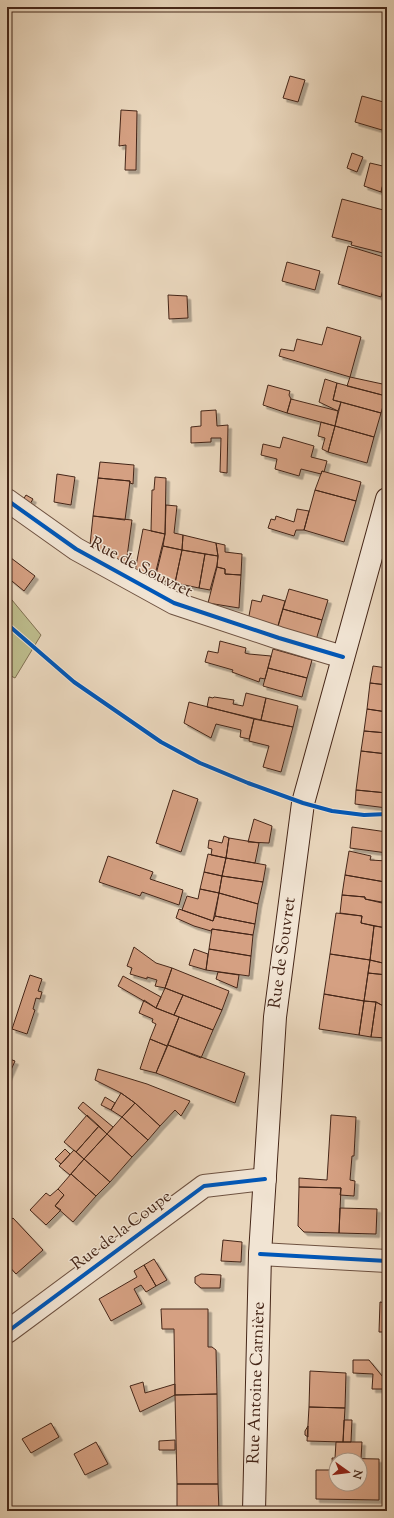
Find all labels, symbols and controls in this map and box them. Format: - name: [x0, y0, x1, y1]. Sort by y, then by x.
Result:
- street label: Rue de Souvret: [86, 532, 197, 604]
- street label: Rue de Souvret: [263, 896, 303, 1010]
- street label: Rue de la Coupe: [67, 1185, 177, 1277]
- street label: Rue Antoine Carnière: [242, 1301, 272, 1465]
- north arrow: [328, 1452, 368, 1492]
- text: N: [348, 1467, 366, 1481]

